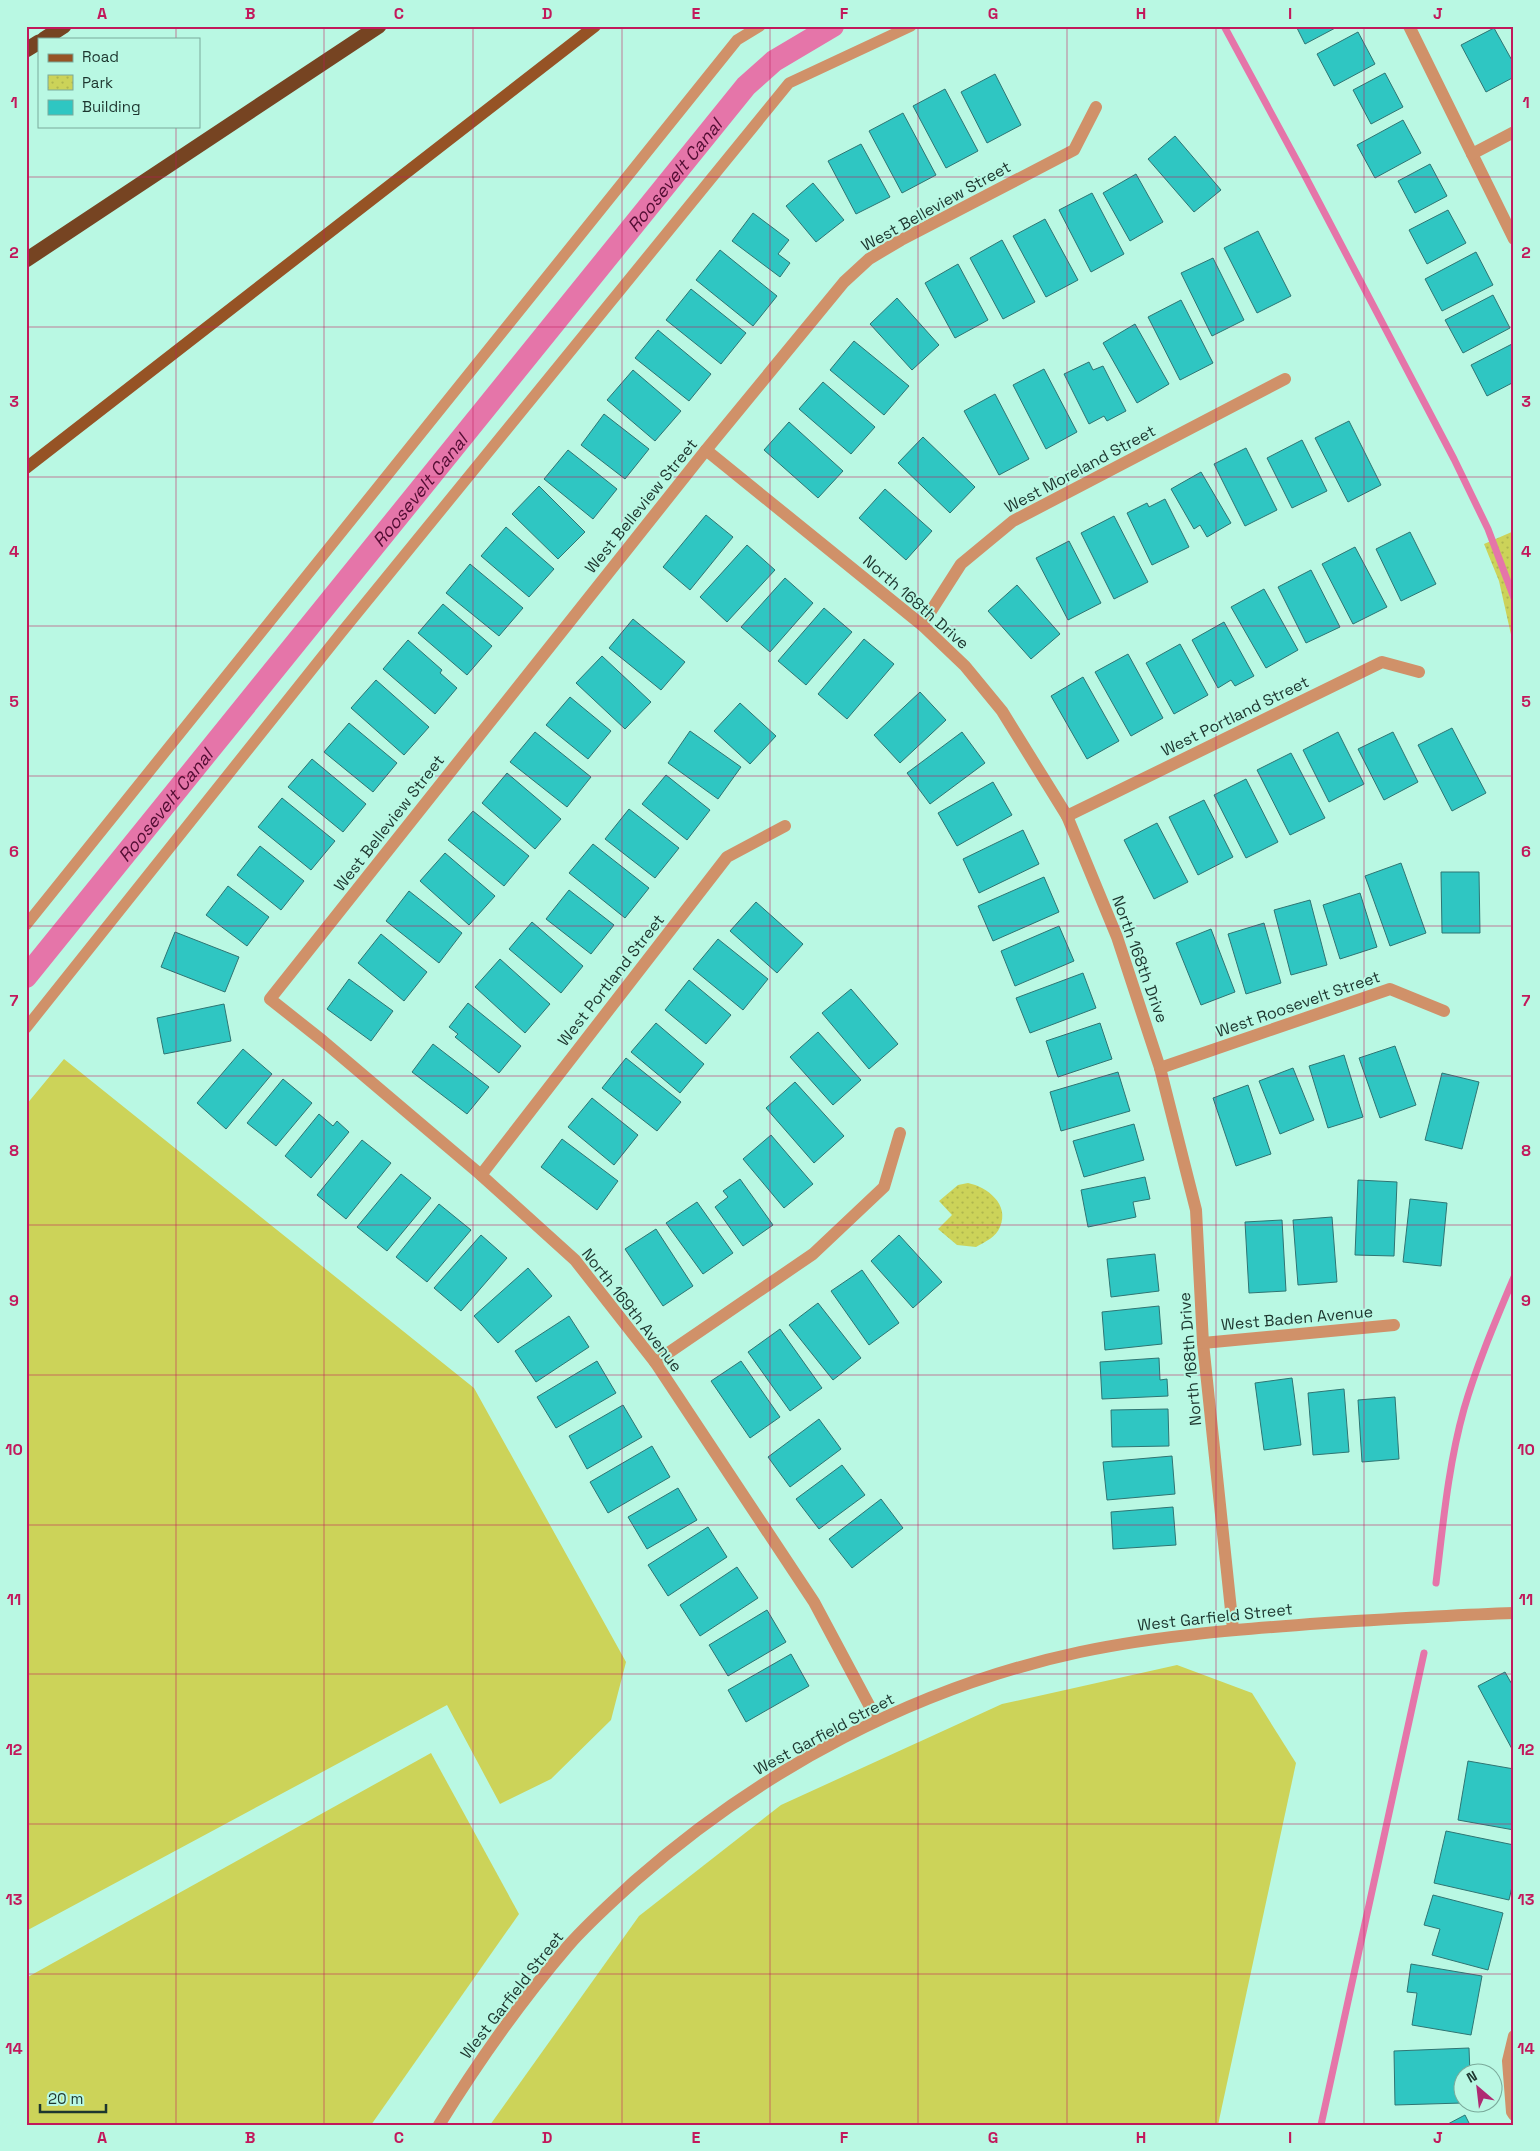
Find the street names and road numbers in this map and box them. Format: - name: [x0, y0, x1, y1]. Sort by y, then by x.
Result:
- street label: West Belleview Street: [858, 156, 1014, 256]
- street label: West Moreland Street: [1001, 420, 1159, 518]
- street label: West Belleview Street: [580, 434, 702, 578]
- street label: North 168th Drive: [859, 550, 973, 654]
- street label: West Portland Street: [1158, 671, 1312, 761]
- street label: West Belleview Street: [329, 750, 449, 896]
- street label: North 168th Drive: [1107, 893, 1173, 1025]
- street label: West Portland Street: [553, 910, 669, 1050]
- street label: West Roosevelt Street: [1213, 966, 1383, 1042]
- street label: North 169th Avenue: [577, 1244, 687, 1376]
- street label: North 168th Drive: [1174, 1291, 1206, 1427]
- street label: West Baden Avenue: [1220, 1301, 1374, 1335]
- street label: West Garfield Street: [1136, 1598, 1294, 1636]
- street label: West Garfield Street: [750, 1688, 898, 1780]
- street label: West Garfield Street: [456, 1927, 568, 2063]

